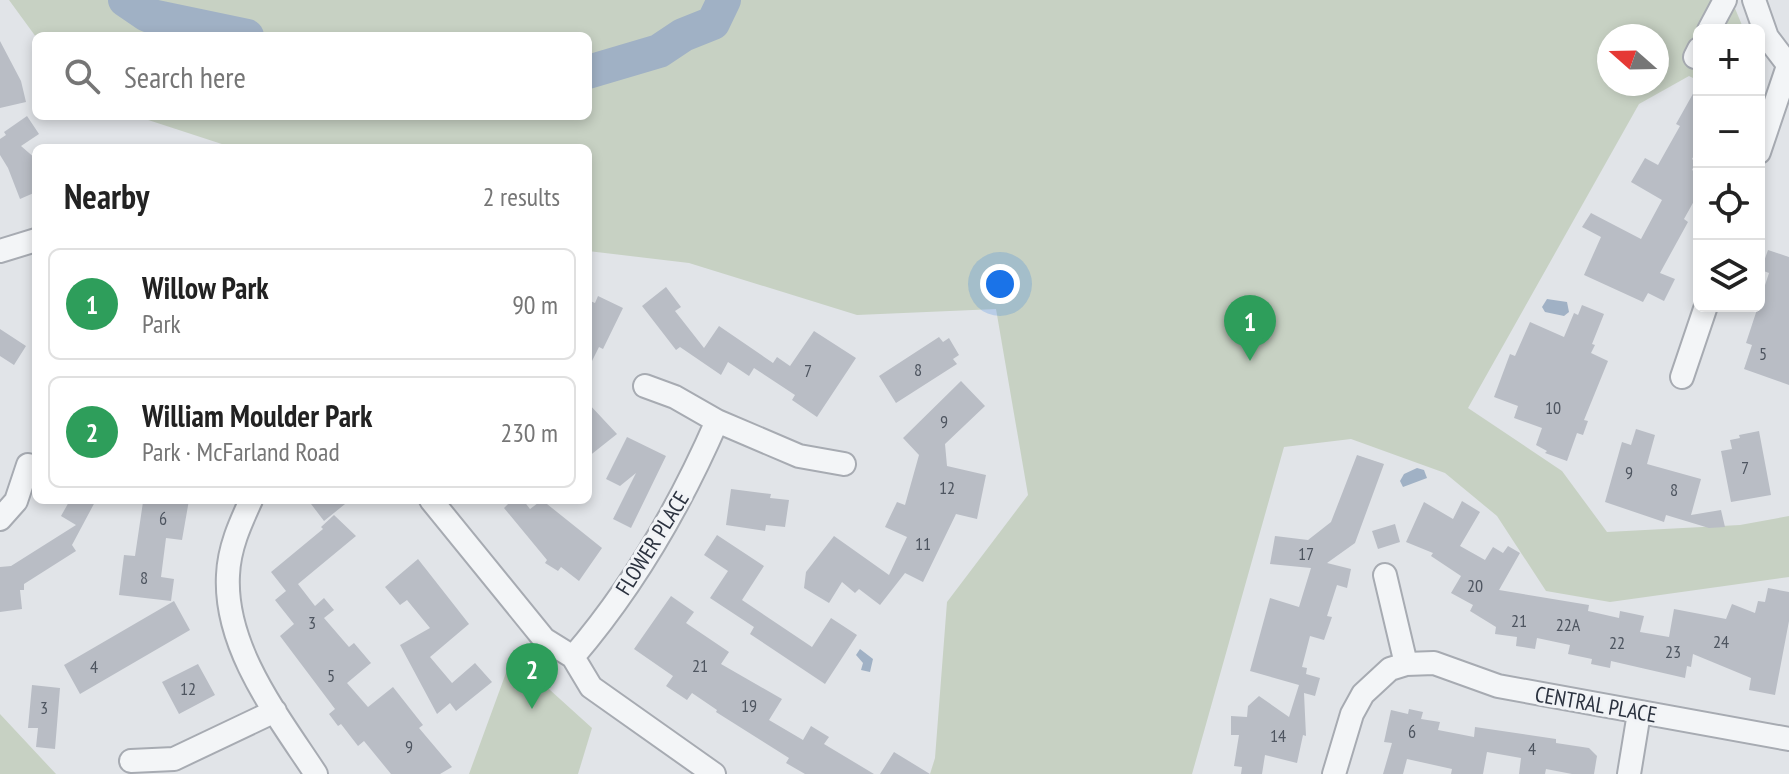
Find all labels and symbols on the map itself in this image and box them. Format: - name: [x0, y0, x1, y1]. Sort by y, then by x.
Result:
- north arrow: [1597, 24, 1669, 96]
- your location: [980, 264, 1020, 304]
- pin: 1: [1224, 295, 1276, 361]
- house number: 5: [1759, 342, 1767, 365]
- house number: 8: [914, 358, 922, 381]
- house number: 7: [804, 359, 812, 382]
- house number: 10: [1545, 396, 1561, 419]
- house number: 9: [940, 410, 948, 433]
- house number: 7: [1741, 456, 1749, 479]
- house number: 9: [1625, 461, 1633, 484]
- house number: 12: [939, 476, 955, 499]
- house number: 8: [1670, 478, 1678, 501]
- street label: FLOWER PLACE: [609, 486, 695, 600]
- house number: 6: [159, 507, 167, 530]
- house number: 11: [915, 532, 931, 555]
- house number: 17: [1298, 542, 1314, 565]
- house number: 8: [140, 566, 148, 589]
- house number: 20: [1467, 574, 1483, 597]
- house number: 21: [1511, 609, 1527, 632]
- house number: 3: [308, 611, 316, 634]
- house number: 22A: [1556, 613, 1581, 636]
- house number: 24: [1713, 630, 1729, 653]
- house number: 22: [1609, 631, 1625, 654]
- house number: 23: [1665, 640, 1681, 663]
- pin: 2: [506, 643, 558, 709]
- house number: 21: [692, 654, 708, 677]
- house number: 4: [90, 655, 98, 678]
- house number: 5: [327, 664, 335, 687]
- house number: 12: [180, 677, 196, 700]
- street label: CENTRAL PLACE: [1533, 680, 1659, 728]
- house number: 19: [741, 694, 757, 717]
- house number: 3: [40, 696, 48, 719]
- house number: 6: [1408, 720, 1416, 743]
- house number: 14: [1270, 724, 1286, 747]
- house number: 9: [405, 735, 413, 758]
- house number: 4: [1528, 737, 1536, 760]

